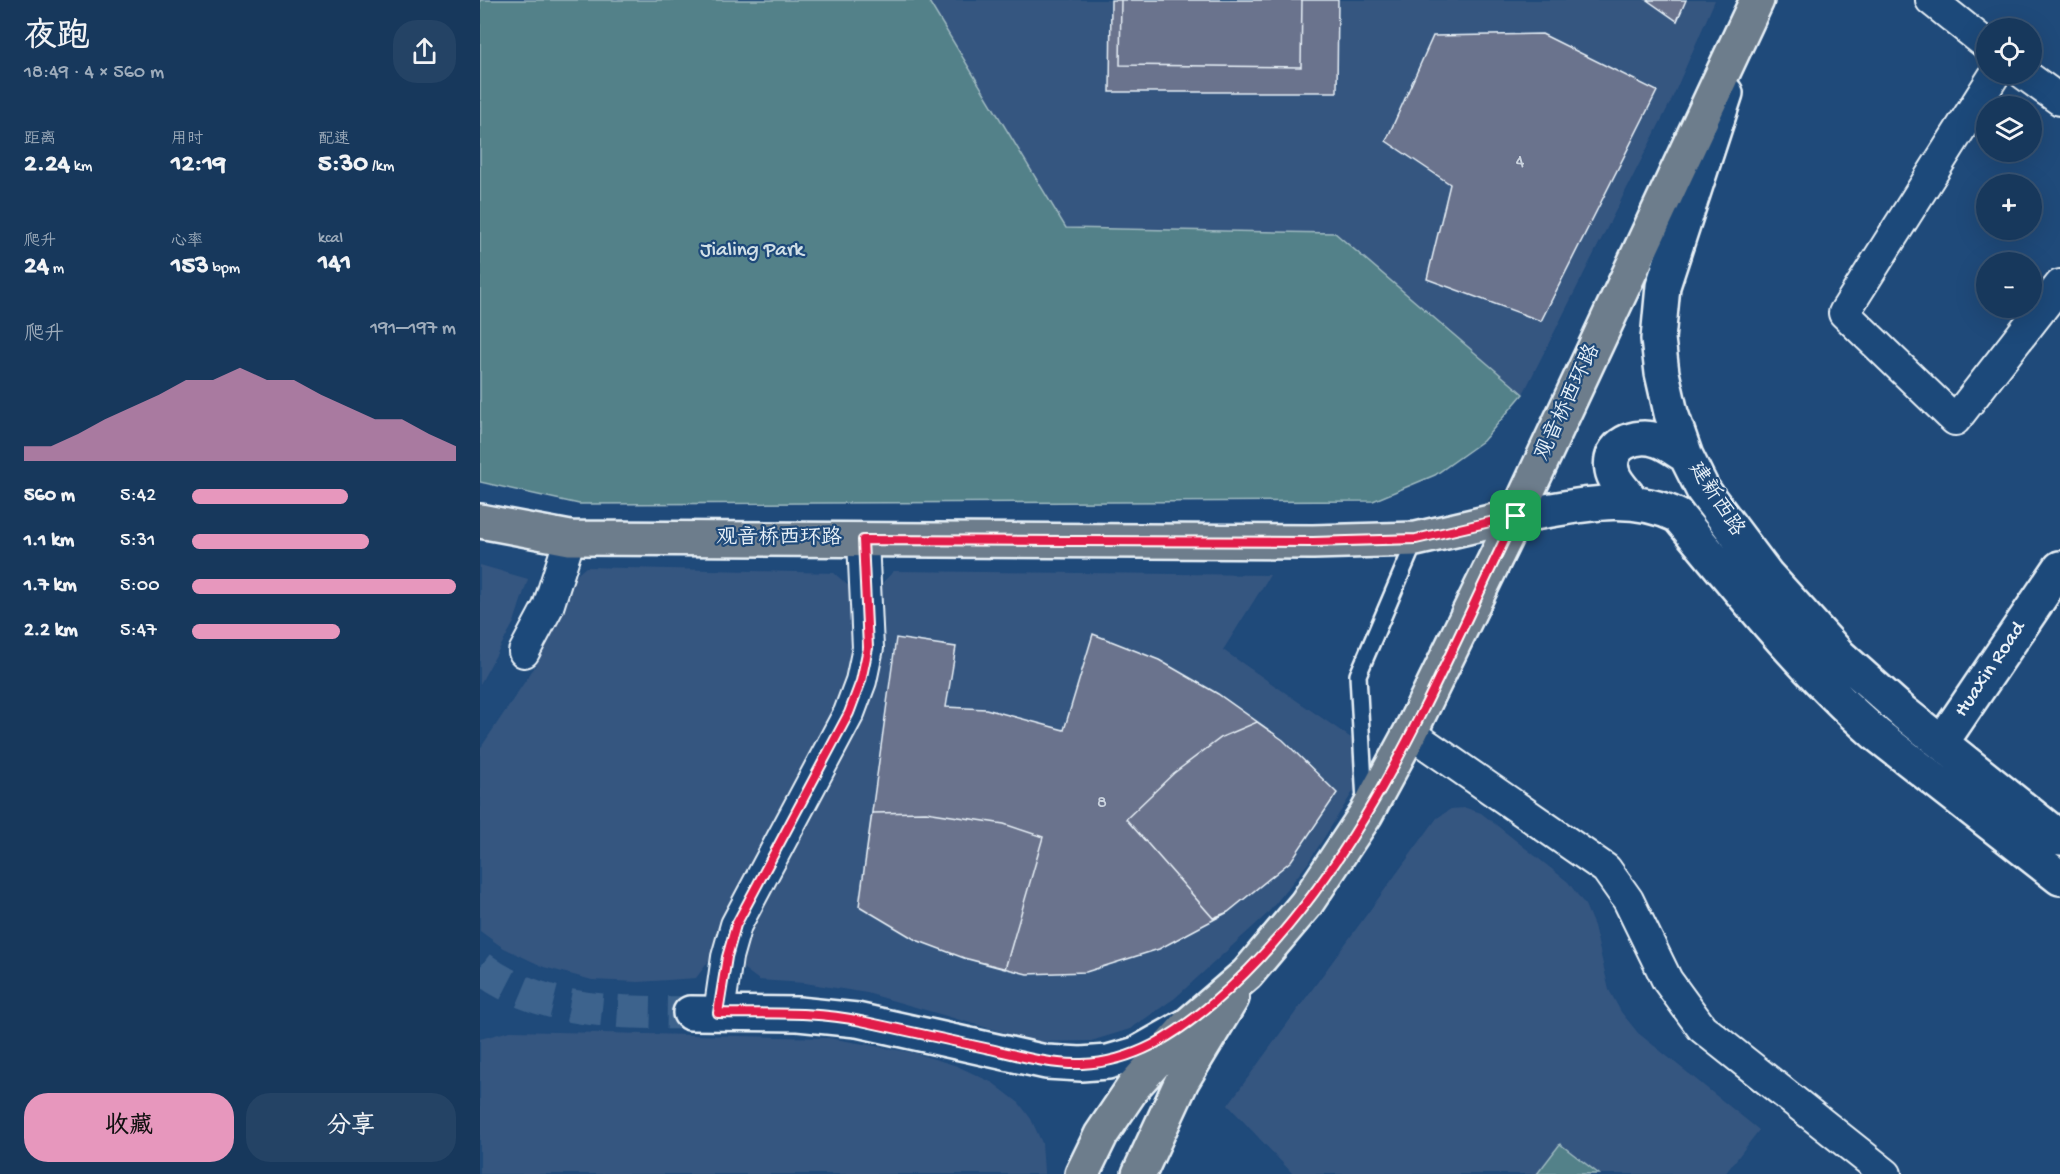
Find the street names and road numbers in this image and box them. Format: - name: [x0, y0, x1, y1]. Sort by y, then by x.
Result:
- street label: 观音桥西环路: [1529, 340, 1607, 465]
- street label: 建新西路: [1682, 457, 1750, 542]
- street label: 观音桥西环路: [716, 525, 842, 552]
- street label: Huaxin Road: [1950, 616, 2033, 723]

